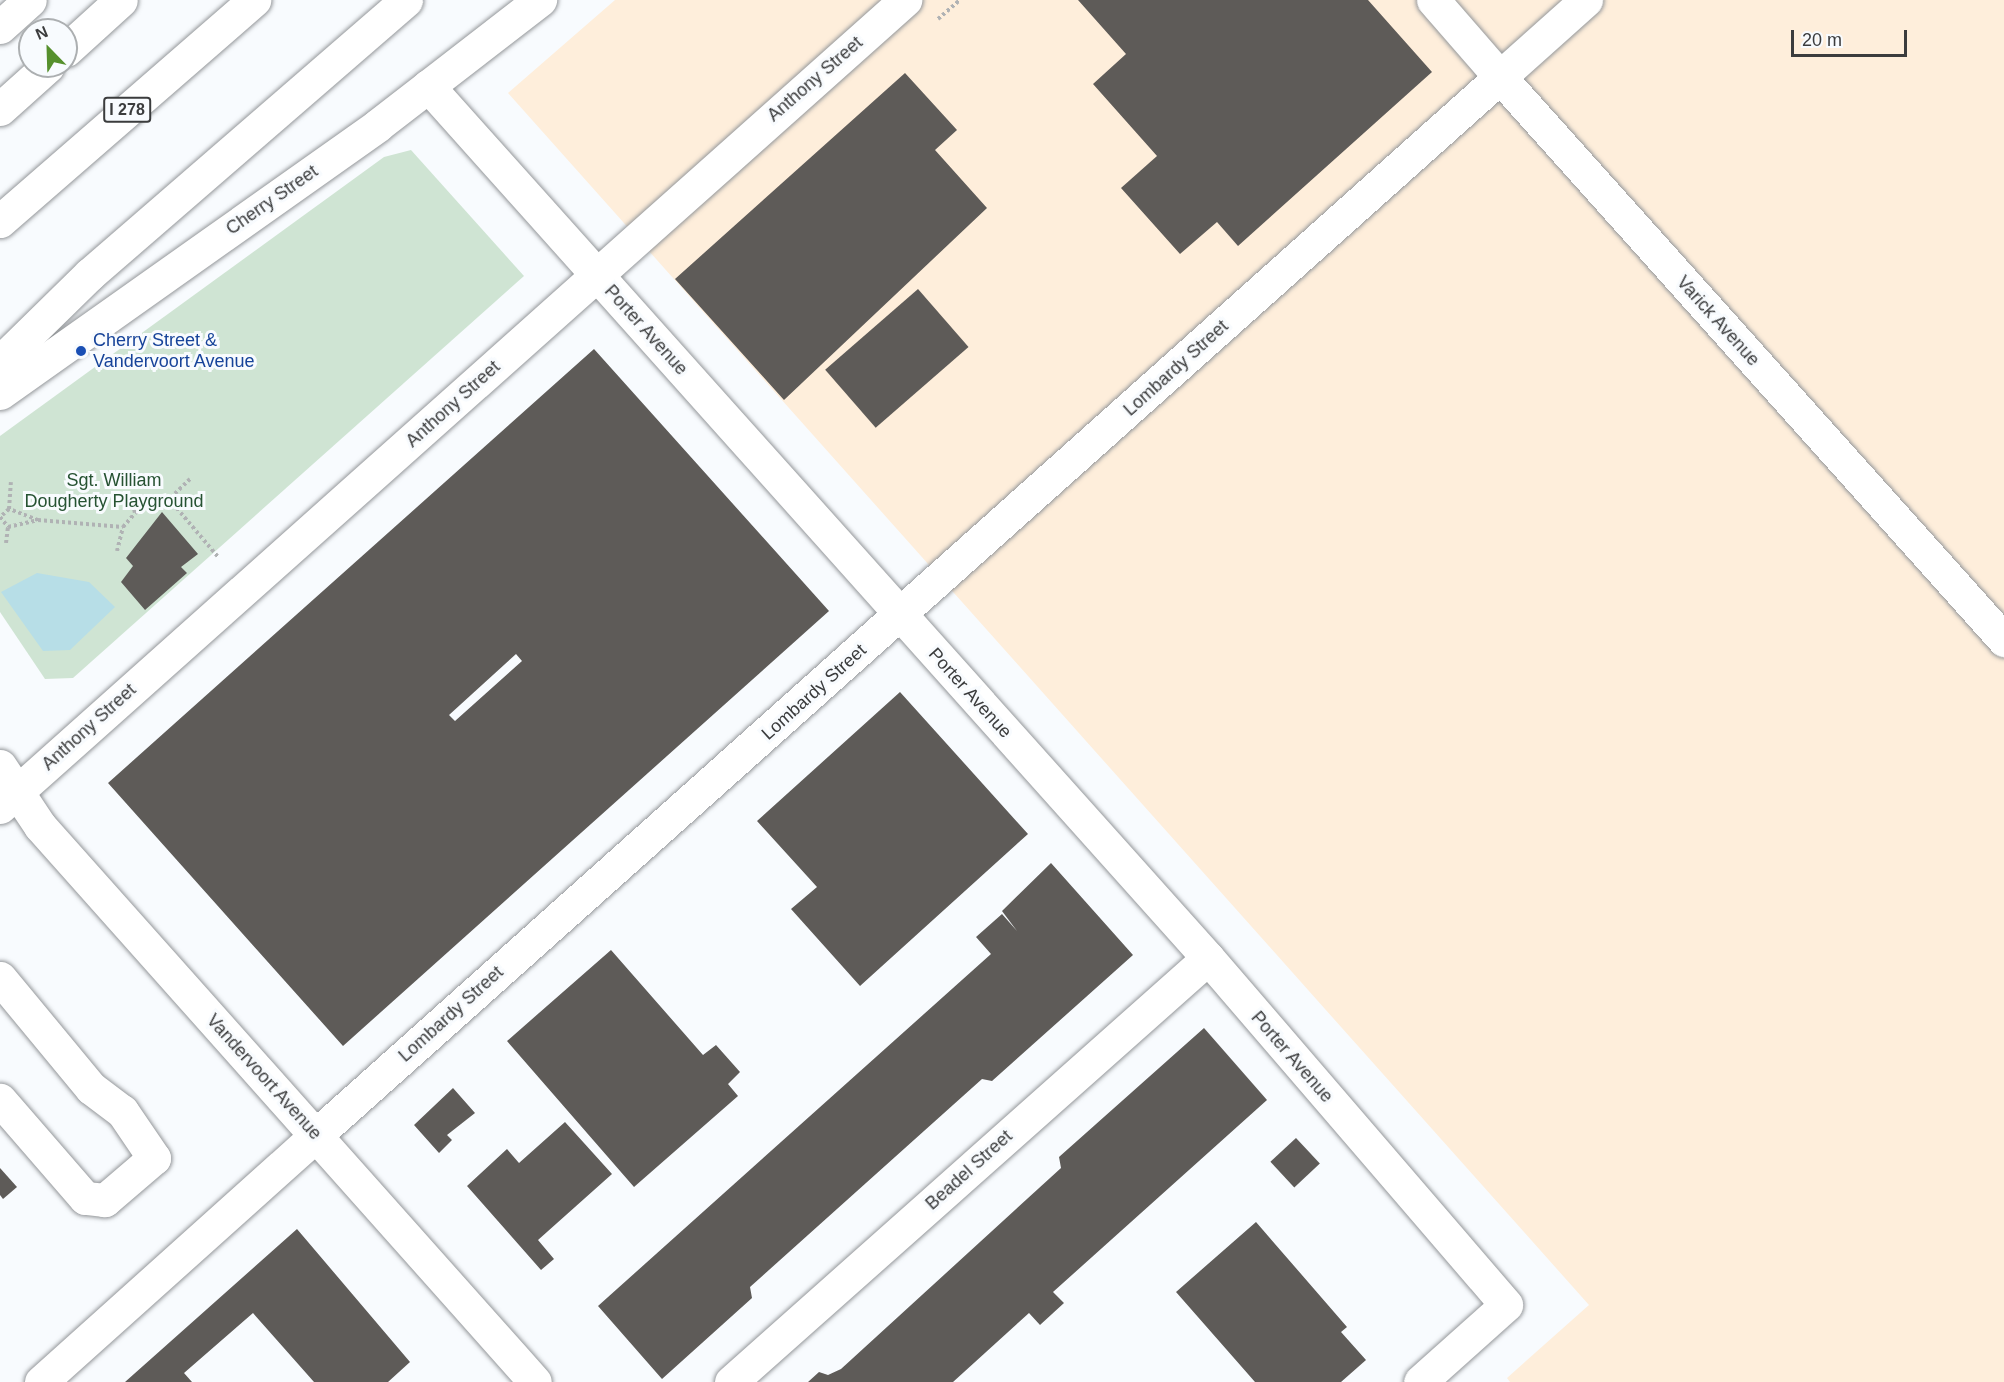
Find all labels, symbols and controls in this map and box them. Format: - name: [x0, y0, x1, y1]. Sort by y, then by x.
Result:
- north arrow: [18, 18, 78, 78]
- scale bar: [1794, 18, 1910, 56]
- text: N: [33, 23, 50, 43]
- text: 20 m: [1802, 30, 1842, 50]
- street label: Anthony Street: [763, 32, 867, 126]
- road number: I 278: [103, 97, 151, 123]
- street label: Cherry Street: [222, 160, 322, 240]
- street label: Varick Avenue: [1672, 271, 1764, 371]
- street label: Porter Avenue: [600, 280, 692, 380]
- street label: Lombardy Street: [1119, 315, 1233, 421]
- place label: Cherry Street & Vandervoort Avenue: [93, 330, 255, 372]
- marker: Cherry Street & Vandervoort Avenue: [74, 344, 88, 358]
- street label: Anthony Street: [402, 356, 504, 452]
- park label: Sgt. William Dougherty Playground: [24, 470, 204, 512]
- street label: Lombardy Street: [757, 639, 871, 745]
- street label: Porter Avenue: [924, 643, 1016, 743]
- street label: Anthony Street: [38, 679, 140, 775]
- street label: Lombardy Street: [394, 961, 508, 1067]
- street label: Porter Avenue: [1246, 1007, 1338, 1107]
- street label: Vandervoort Avenue: [202, 1009, 326, 1145]
- street label: Beadel Street: [921, 1125, 1017, 1215]

